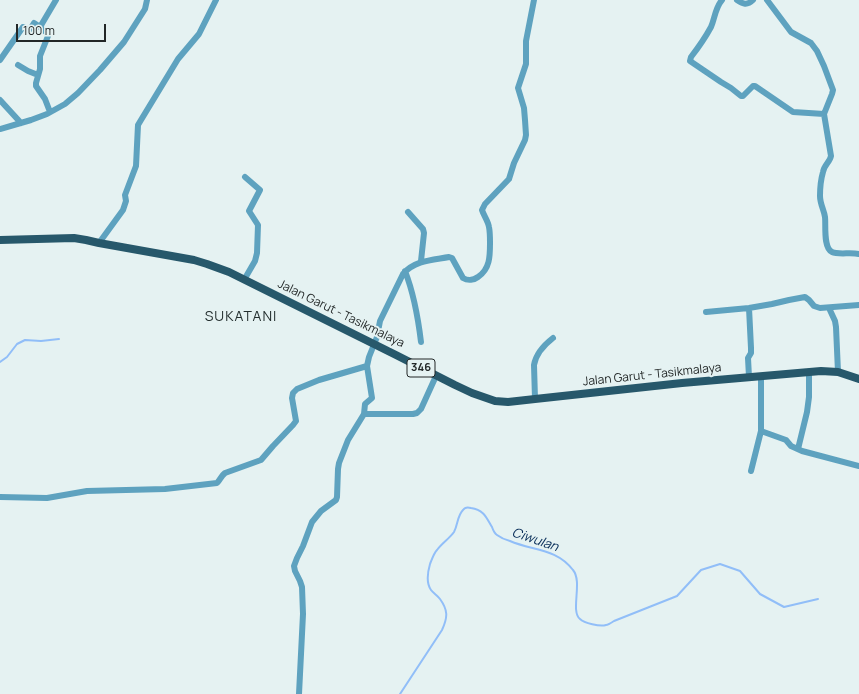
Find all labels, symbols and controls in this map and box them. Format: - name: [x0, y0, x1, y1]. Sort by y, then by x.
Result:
- scale bar: [18, 16, 108, 42]
- text: 100 m: [23, 22, 55, 39]
- street label: Jalan Garut - Tasikmalaya: [275, 277, 407, 351]
- district label: SUKATANI: [205, 309, 277, 325]
- road number: 346: [407, 359, 435, 377]
- street label: Jalan Garut - Tasikmalaya: [582, 361, 722, 389]
- water label: Ciwulan: [510, 525, 560, 555]

